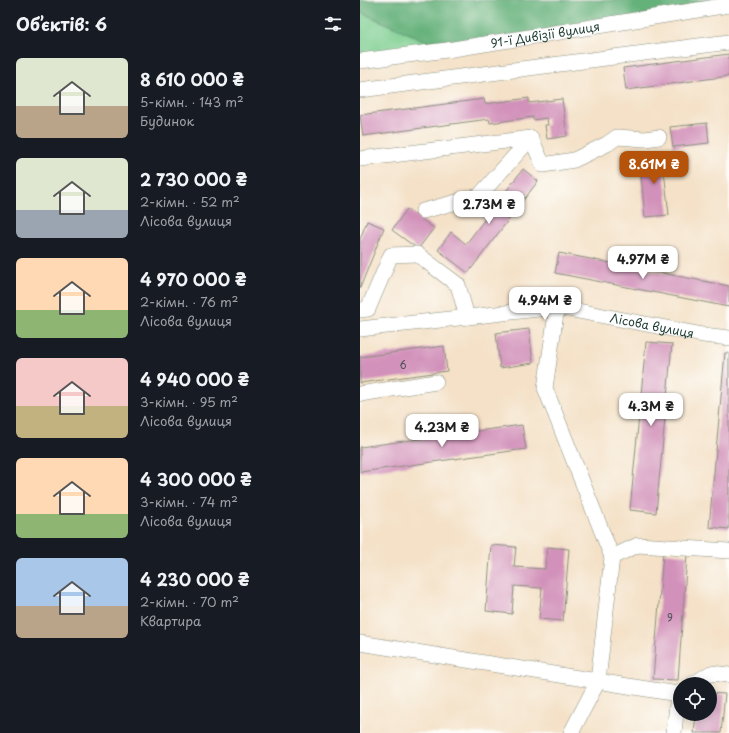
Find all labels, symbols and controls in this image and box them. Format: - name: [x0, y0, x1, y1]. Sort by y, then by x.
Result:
- text: Об’єктів: 6: [16, 11, 107, 37]
- icon: filters: [322, 13, 344, 35]
- street label: 91-ї Дивізії вулиця: [489, 17, 601, 52]
- text: 8 610 000 ₴: [140, 66, 244, 92]
- icon: home: [48, 74, 96, 122]
- text: 5-кімн. · 143 m²: [140, 92, 244, 111]
- text: Будинок: [140, 111, 194, 130]
- pin: 8.61M ₴: [617, 151, 691, 185]
- text: 8.61M ₴: [629, 154, 680, 173]
- text: 2 730 000 ₴: [140, 166, 247, 192]
- icon: home: [48, 174, 96, 222]
- pin: 2.73M ₴: [452, 191, 526, 225]
- text: 2-кімн. · 52 m²: [140, 192, 240, 211]
- text: 2.73M ₴: [462, 194, 516, 213]
- text: Лісова вулиця: [140, 211, 232, 230]
- pin: 4.97M ₴: [606, 246, 680, 280]
- text: 4.97M ₴: [617, 249, 669, 268]
- text: 4 970 000 ₴: [140, 266, 246, 292]
- icon: home: [48, 274, 96, 322]
- pin: 4.94M ₴: [508, 287, 582, 321]
- text: 4.94M ₴: [518, 290, 572, 309]
- text: 2-кімн. · 76 m²: [140, 292, 238, 311]
- street label: Лісова вулиця: [609, 308, 696, 342]
- text: Лісова вулиця: [140, 311, 232, 330]
- house number: 6: [399, 357, 407, 372]
- text: 4 940 000 ₴: [140, 366, 249, 392]
- icon: home: [48, 374, 96, 422]
- text: 3-кімн. · 95 m²: [140, 392, 238, 411]
- pin: 4.3M ₴: [618, 393, 684, 427]
- text: 4.3M ₴: [628, 396, 674, 415]
- text: Лісова вулиця: [140, 411, 232, 430]
- pin: 4.23M ₴: [405, 414, 479, 448]
- text: 4.23M ₴: [415, 417, 469, 436]
- text: 4 300 000 ₴: [140, 466, 252, 492]
- icon: home: [48, 474, 96, 522]
- text: 3-кімн. · 74 m²: [140, 492, 238, 511]
- text: Лісова вулиця: [140, 511, 232, 530]
- text: 4 230 000 ₴: [140, 566, 249, 592]
- icon: home: [48, 574, 96, 622]
- text: 2-кімн. · 70 m²: [140, 592, 239, 611]
- house number: 9: [667, 610, 673, 625]
- text: Квартира: [140, 611, 201, 630]
- map controls: [673, 677, 717, 721]
- button: locate: [673, 677, 717, 721]

